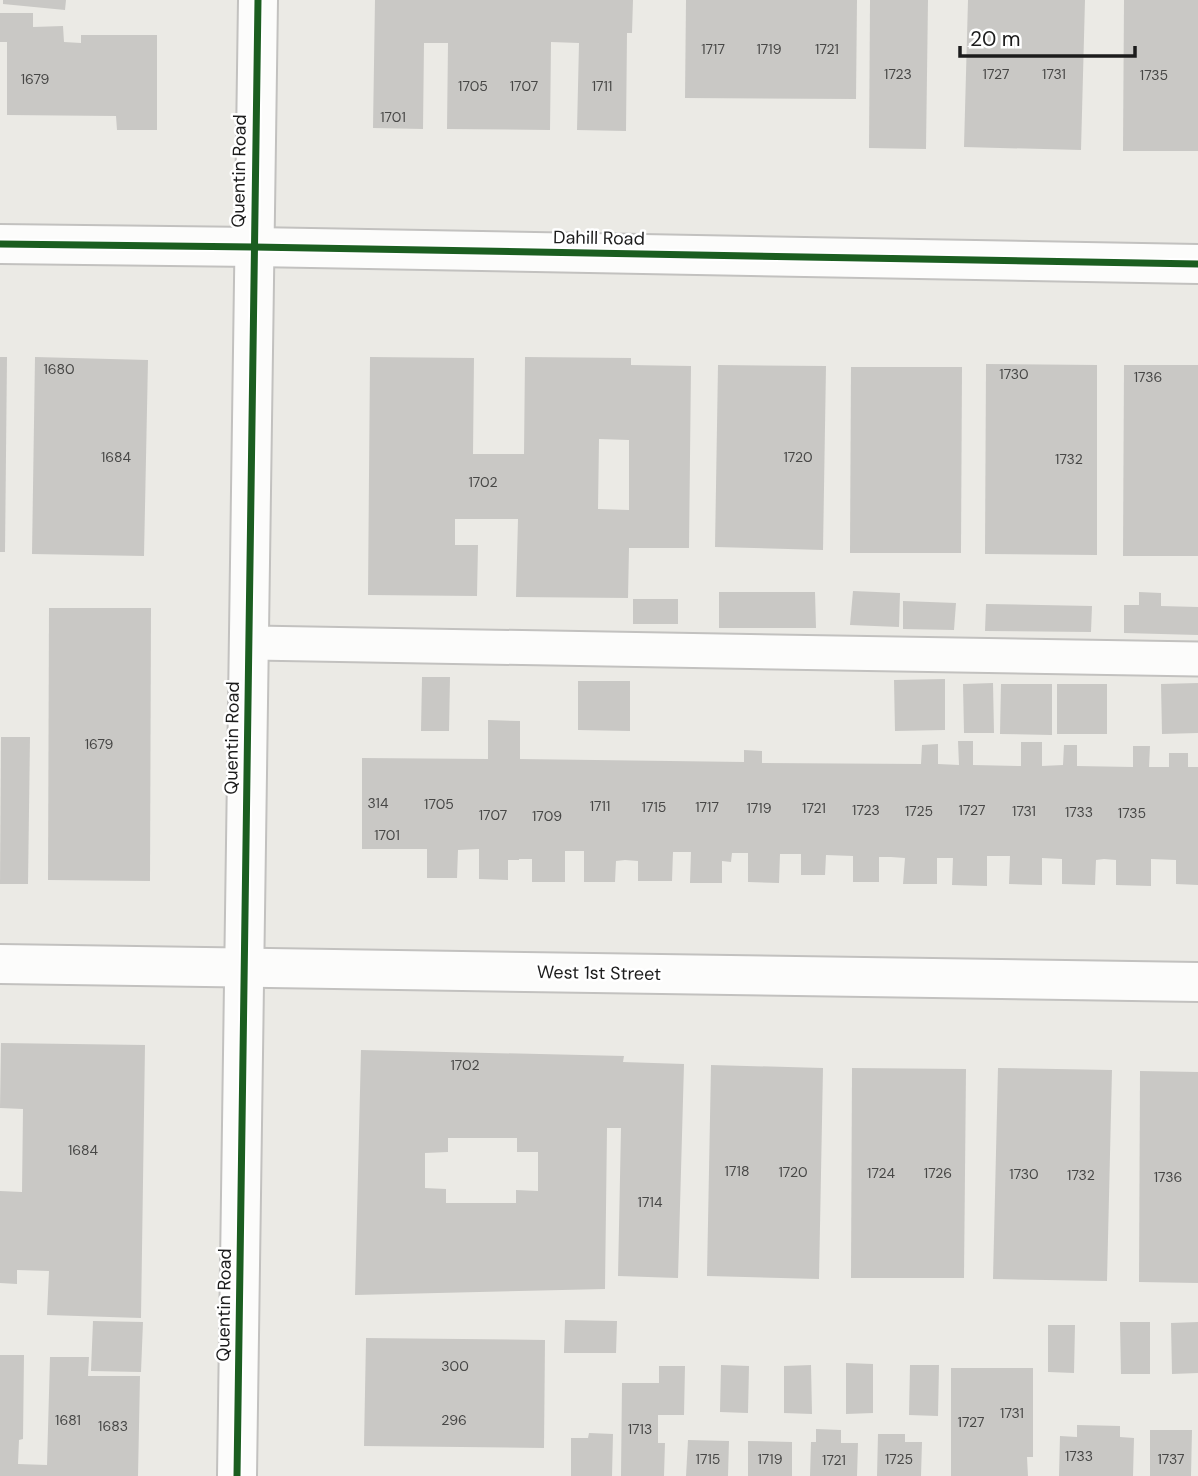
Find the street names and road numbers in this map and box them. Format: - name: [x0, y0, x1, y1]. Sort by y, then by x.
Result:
- street label: Quentin Road: [226, 114, 252, 228]
- street label: Dahill Road: [553, 225, 645, 251]
- street label: Quentin Road: [219, 681, 245, 795]
- street label: West 1st Street: [537, 960, 661, 986]
- street label: Quentin Road: [211, 1248, 237, 1362]

